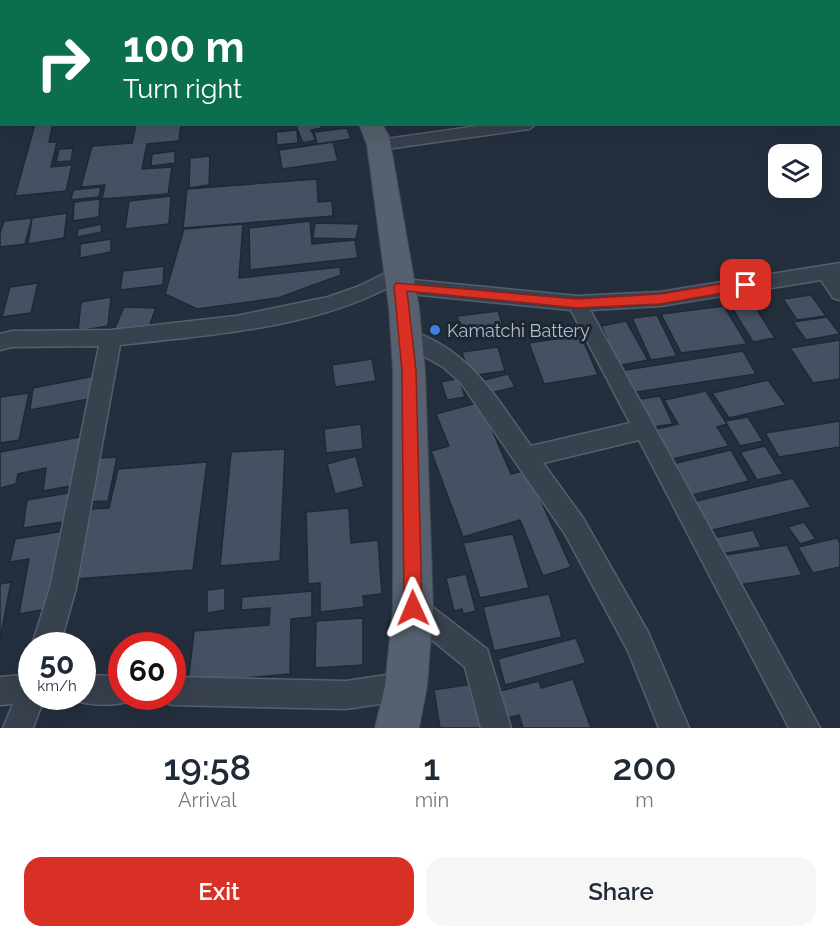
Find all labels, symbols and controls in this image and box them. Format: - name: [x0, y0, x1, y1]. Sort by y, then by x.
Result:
- text: 100 m: [123, 23, 245, 72]
- icon: right: [24, 24, 102, 102]
- text: Turn right: [123, 73, 242, 104]
- map controls: [768, 144, 822, 198]
- button: layers: [768, 144, 822, 198]
- pin: [720, 259, 771, 310]
- icon: arrive: [729, 268, 762, 301]
- place label: Kamatchi Battery: [447, 320, 590, 341]
- marker: Kamatchi Battery: [428, 323, 442, 337]
- position arrow: [381, 576, 445, 640]
- speed limit sign: 60: [108, 632, 186, 710]
- text: 50: [39, 646, 75, 681]
- text: km/h: [37, 677, 77, 695]
- text: 19:58: [163, 746, 251, 788]
- text: 1: [423, 746, 440, 788]
- text: 200: [613, 746, 677, 788]
- text: Arrival: [178, 788, 237, 812]
- text: min: [415, 788, 449, 812]
- text: m: [635, 788, 654, 812]
- button: Exit: [24, 857, 414, 926]
- button: Share: [426, 857, 816, 926]

